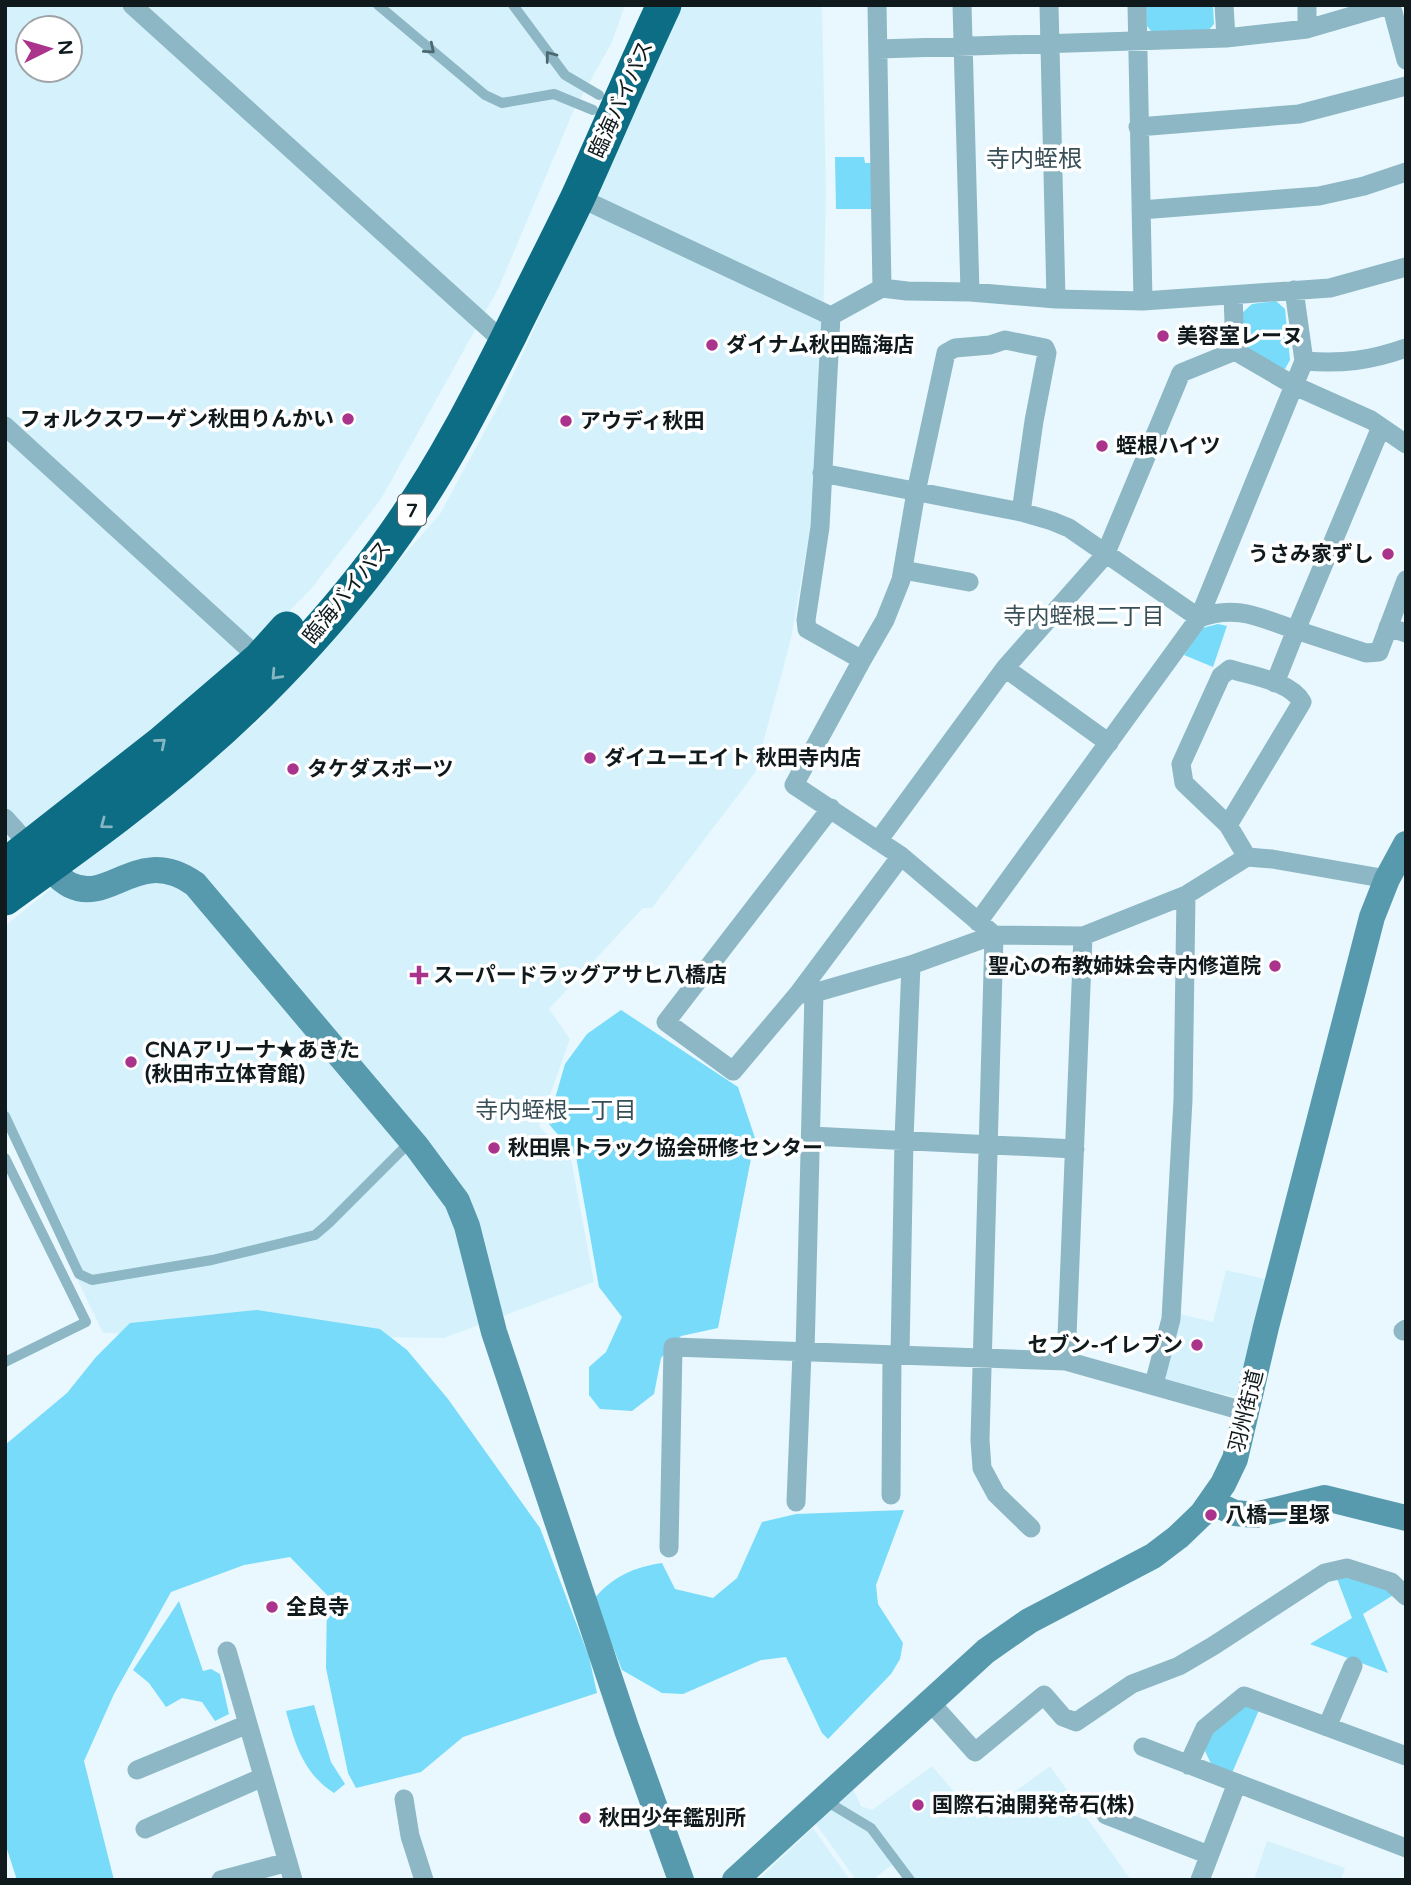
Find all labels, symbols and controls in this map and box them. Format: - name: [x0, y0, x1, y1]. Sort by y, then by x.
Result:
- north arrow: [14, 14, 84, 84]
- street label: 臨海バイパス: [584, 37, 658, 162]
- text: N: [53, 39, 77, 56]
- one-way arrow: [422, 41, 435, 53]
- one-way arrow: [546, 52, 559, 64]
- district label: 寺内蛭根: [986, 145, 1082, 174]
- place label: 美容室レーヌ: [1177, 324, 1303, 349]
- marker: 美容室レーヌ: [1155, 328, 1171, 344]
- place label: ダイナム秋田臨海店: [726, 333, 914, 358]
- marker: ダイナム秋田臨海店: [704, 337, 720, 353]
- place label: フォルクスワーゲン秋田りんかい: [20, 407, 334, 432]
- place label: アウディ秋田: [580, 409, 705, 434]
- marker: フォルクスワーゲン秋田りんかい: [340, 411, 356, 427]
- marker: アウディ秋田: [558, 413, 574, 429]
- place label: 蛭根ハイツ: [1116, 434, 1221, 459]
- marker: 蛭根ハイツ: [1094, 438, 1110, 454]
- road number: 7: [398, 495, 426, 526]
- street label: 臨海バイパス: [298, 536, 397, 649]
- place label: うさみ家ずし: [1248, 542, 1374, 567]
- marker: うさみ家ずし: [1380, 546, 1396, 562]
- district label: 寺内蛭根二丁目: [1004, 603, 1165, 631]
- one-way arrow: [272, 667, 285, 680]
- one-way arrow: [153, 739, 166, 751]
- place label: ダイユーエイト 秋田寺内店: [604, 746, 861, 771]
- marker: ダイユーエイト 秋田寺内店: [582, 750, 598, 766]
- place label: タケダスポーツ: [307, 757, 454, 782]
- marker: タケダスポーツ: [285, 761, 301, 777]
- one-way arrow: [100, 816, 113, 829]
- place label: 聖心の布教姉妹会寺内修道院: [988, 954, 1261, 979]
- marker: 聖心の布教姉妹会寺内修道院: [1267, 958, 1283, 974]
- place label: スーパードラッグアサヒ八橋店: [433, 963, 727, 988]
- marker: スーパードラッグアサヒ八橋店: [411, 967, 427, 983]
- place label: CNAアリーナ★あきた (秋田市立体育館): [145, 1038, 360, 1087]
- marker: CNAアリーナ★あきた (秋田市立体育館): [123, 1054, 139, 1070]
- district label: 寺内蛭根一丁目: [476, 1097, 637, 1125]
- place label: 秋田県トラック協会研修センター: [508, 1136, 823, 1161]
- marker: 秋田県トラック協会研修センター: [486, 1140, 502, 1156]
- place label: セブン-イレブン: [1027, 1333, 1183, 1358]
- marker: セブン-イレブン: [1189, 1337, 1205, 1353]
- street label: 羽州街道: [1224, 1367, 1269, 1455]
- place label: 八橋一里塚: [1225, 1503, 1330, 1528]
- marker: 八橋一里塚: [1203, 1507, 1219, 1523]
- place label: 全良寺: [286, 1595, 349, 1620]
- marker: 全良寺: [264, 1599, 280, 1615]
- place label: 国際石油開発帝石(株): [932, 1793, 1134, 1818]
- marker: 国際石油開発帝石(株): [910, 1797, 926, 1813]
- place label: 秋田少年鑑別所: [599, 1806, 746, 1831]
- marker: 秋田少年鑑別所: [577, 1810, 593, 1826]

